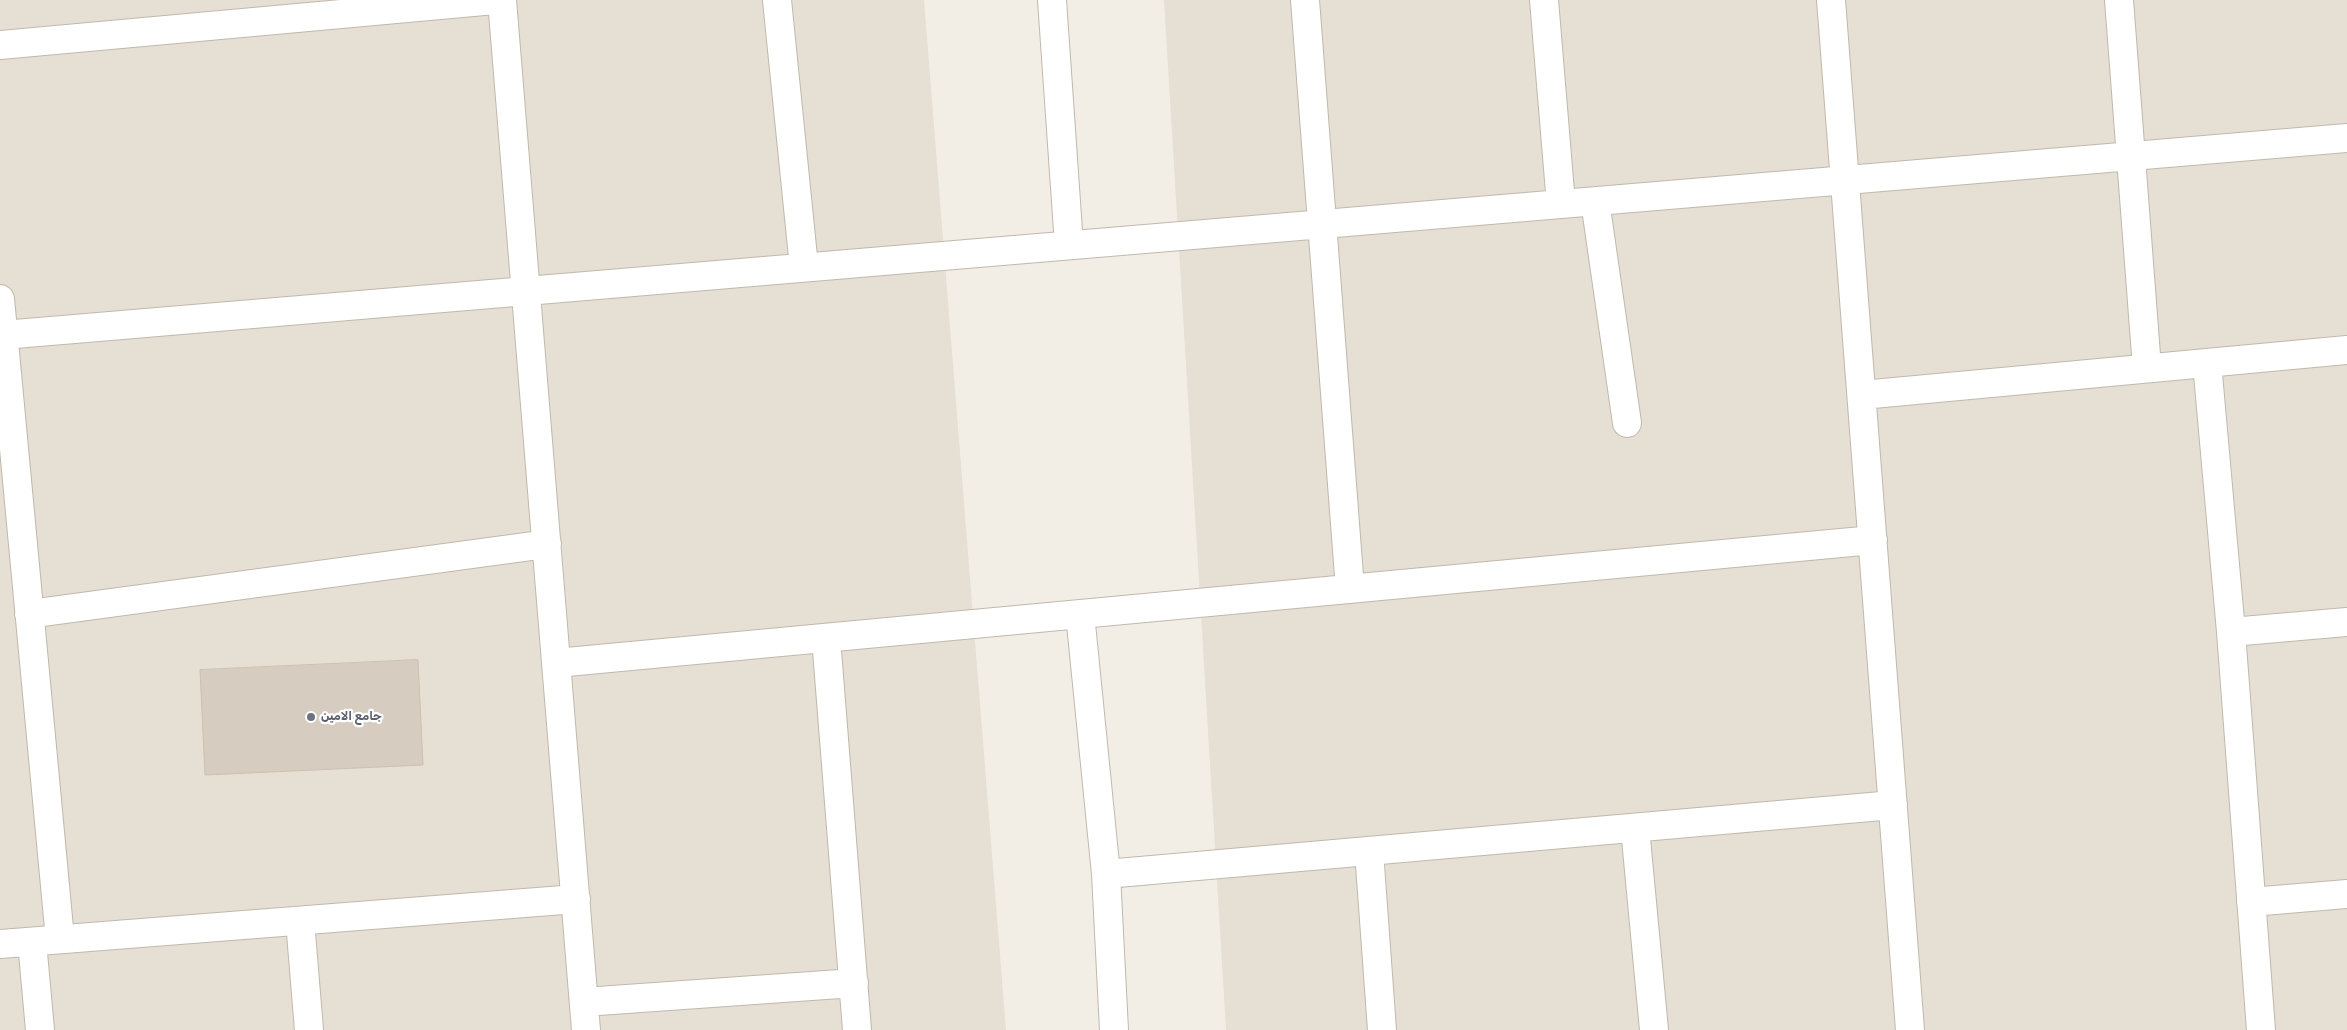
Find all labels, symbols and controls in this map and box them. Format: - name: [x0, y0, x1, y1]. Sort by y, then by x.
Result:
- place label: جامع الامين: [321, 710, 382, 724]
- marker: جامع الامين: [305, 711, 317, 723]

